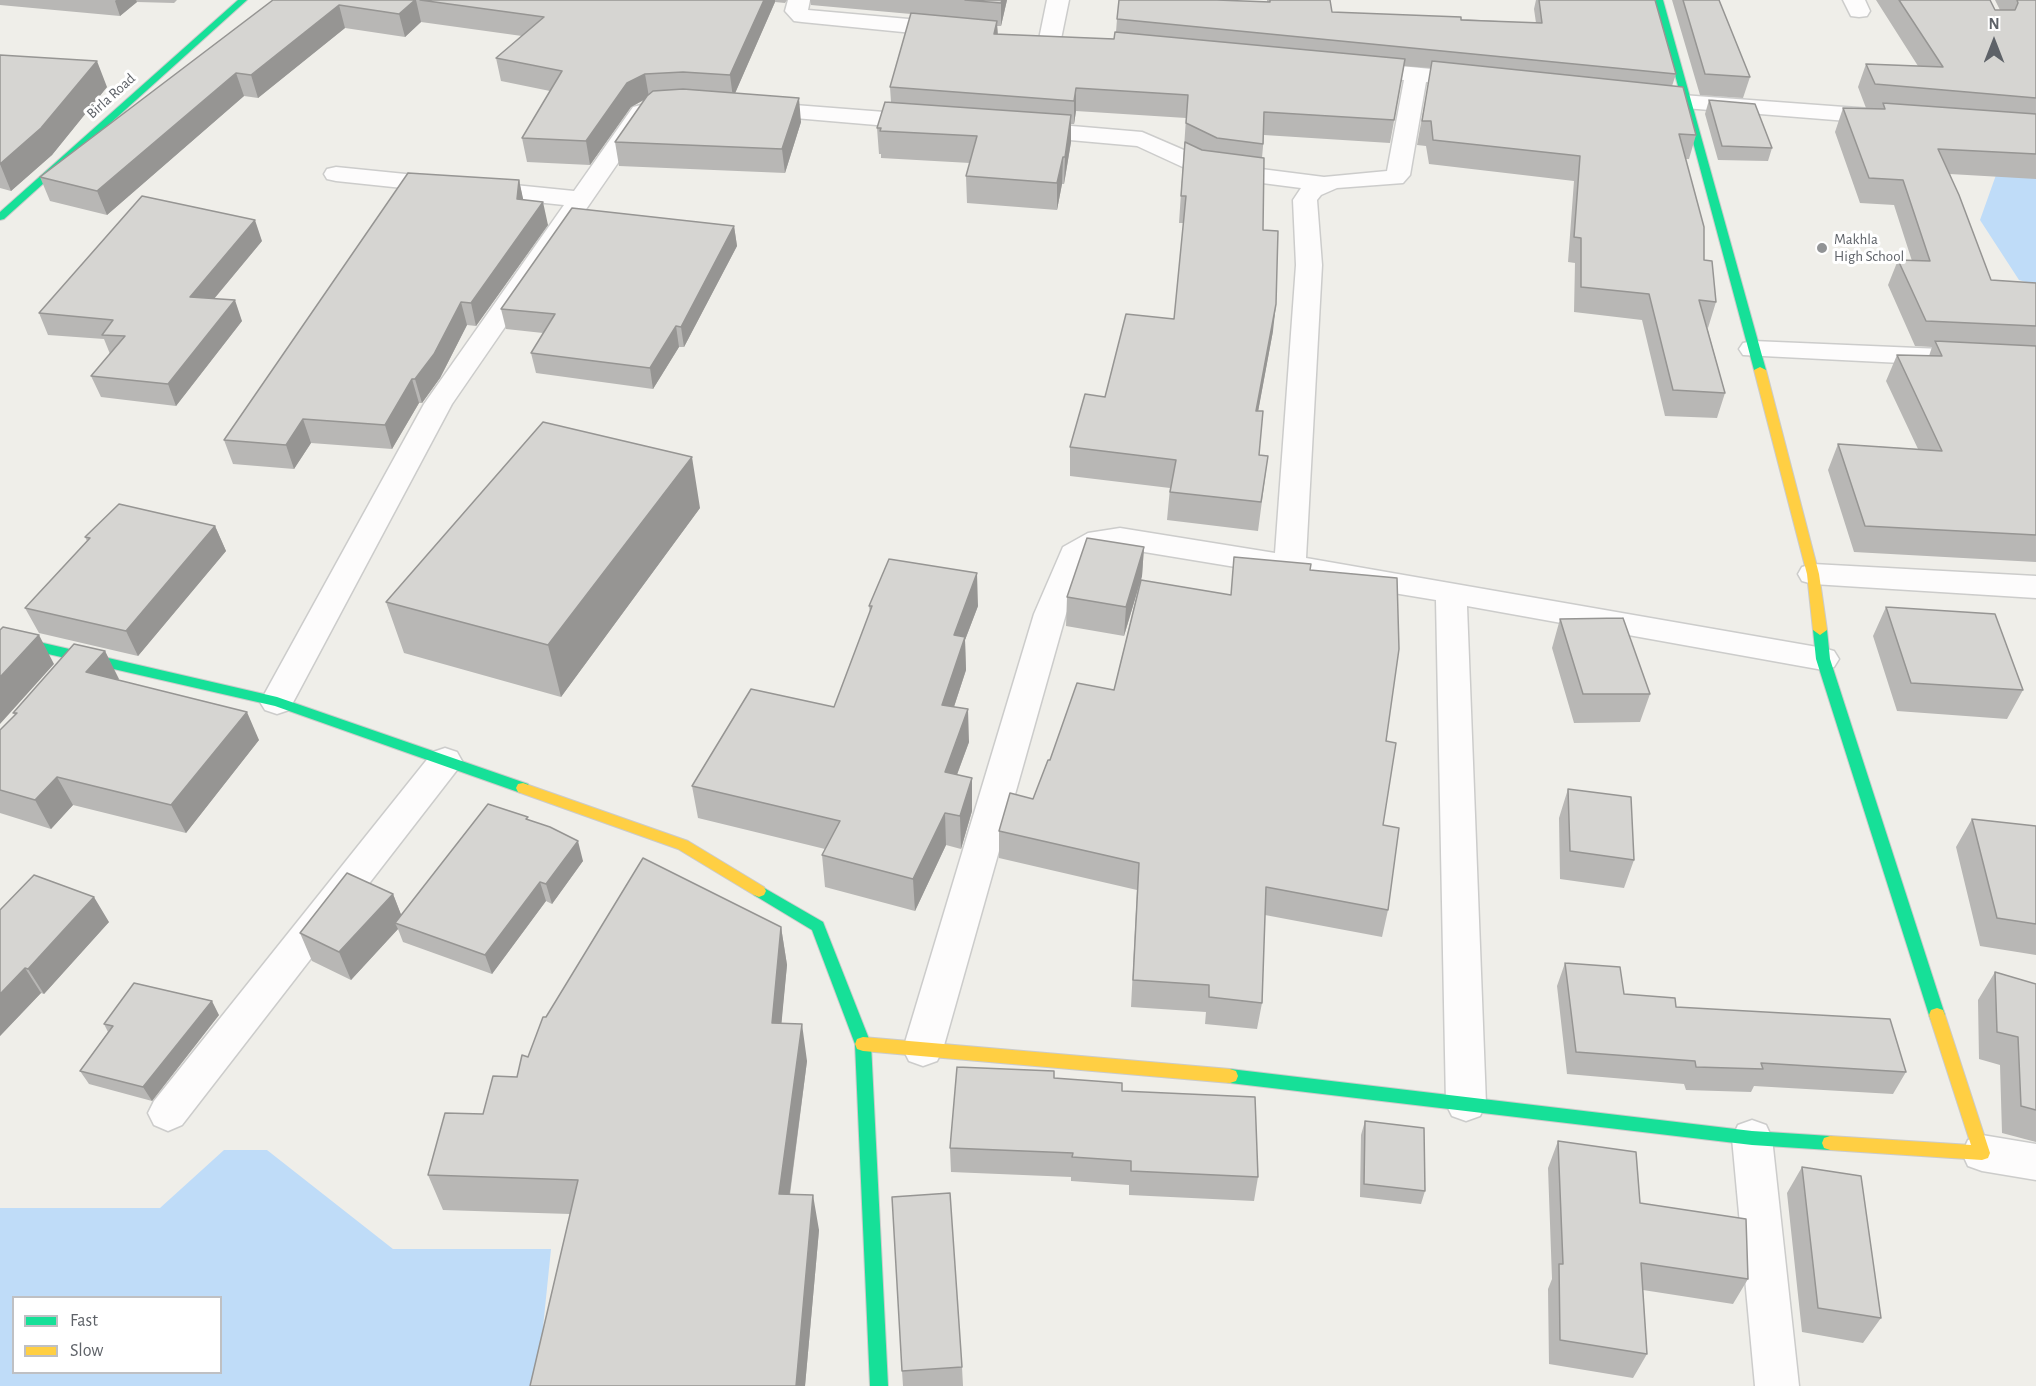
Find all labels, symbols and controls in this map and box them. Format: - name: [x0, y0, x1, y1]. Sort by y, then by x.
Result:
- north arrow: [1964, 12, 2024, 72]
- text: N: [1988, 16, 2000, 32]
- street label: Birla Road: [83, 69, 139, 123]
- place label: Makhla High School: [1834, 230, 1904, 265]
- marker: Makhla High School: [1815, 241, 1829, 255]
- legend: [12, 1296, 222, 1374]
- text: Fast: [70, 1312, 98, 1330]
- text: Slow: [70, 1342, 103, 1360]

